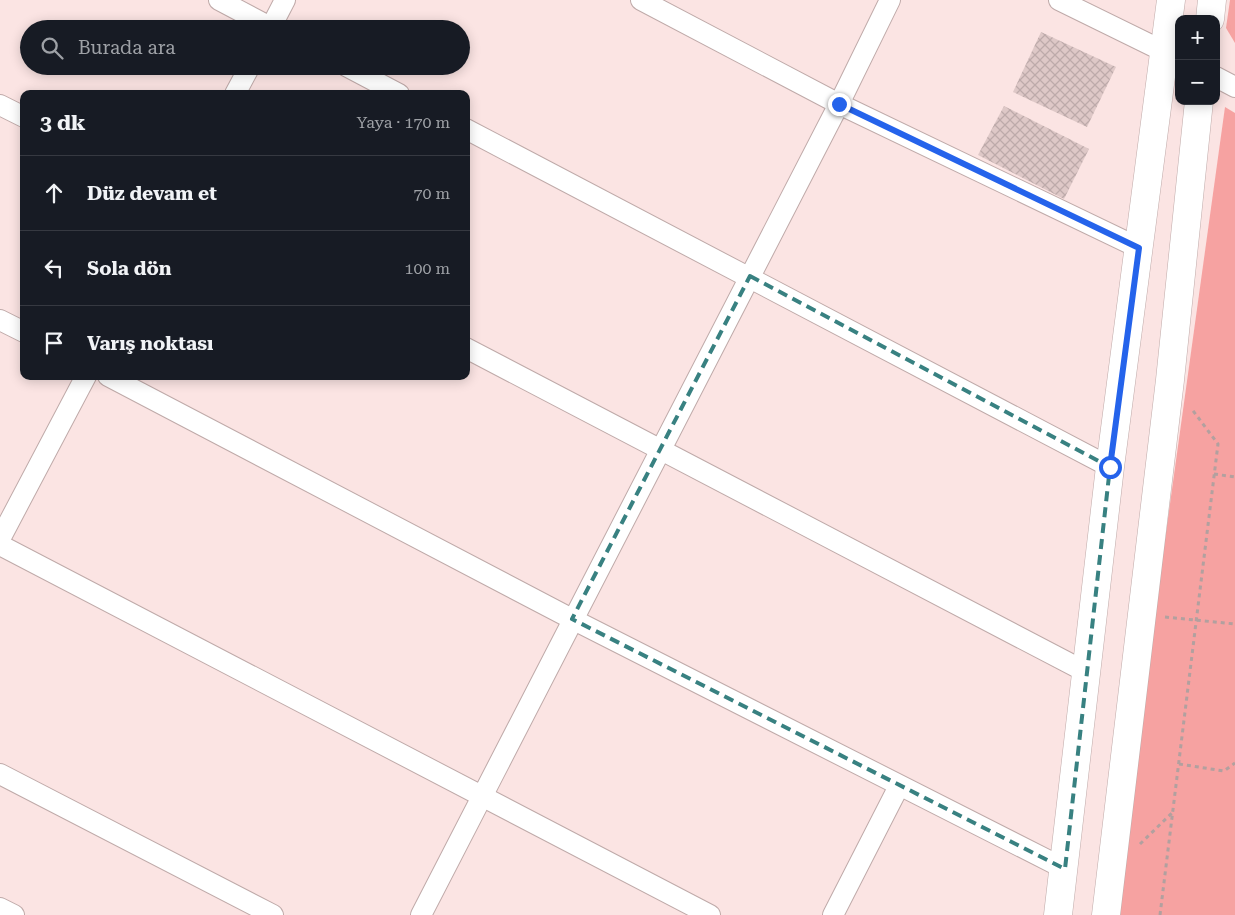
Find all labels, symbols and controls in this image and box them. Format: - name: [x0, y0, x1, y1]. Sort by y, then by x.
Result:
- map controls: [1175, 15, 1220, 105]
- button: +: [1175, 15, 1220, 60]
- search box: [20, 20, 470, 75]
- icon: search: [38, 34, 66, 62]
- text: Burada ara: [78, 36, 176, 59]
- button: −: [1175, 60, 1220, 105]
- route end: [828, 93, 851, 116]
- text: 3 dk: [40, 111, 86, 135]
- text: Yaya · 170 m: [357, 113, 450, 132]
- icon: ahead: [40, 179, 68, 207]
- text: Düz devam et: [87, 182, 217, 205]
- text: 70 m: [413, 184, 450, 203]
- icon: left: [40, 254, 68, 282]
- text: Sola dön: [87, 257, 172, 280]
- text: 100 m: [404, 259, 450, 278]
- icon: arrive: [40, 329, 68, 357]
- text: Varış noktası: [87, 332, 213, 355]
- route start: [1099, 456, 1122, 479]

